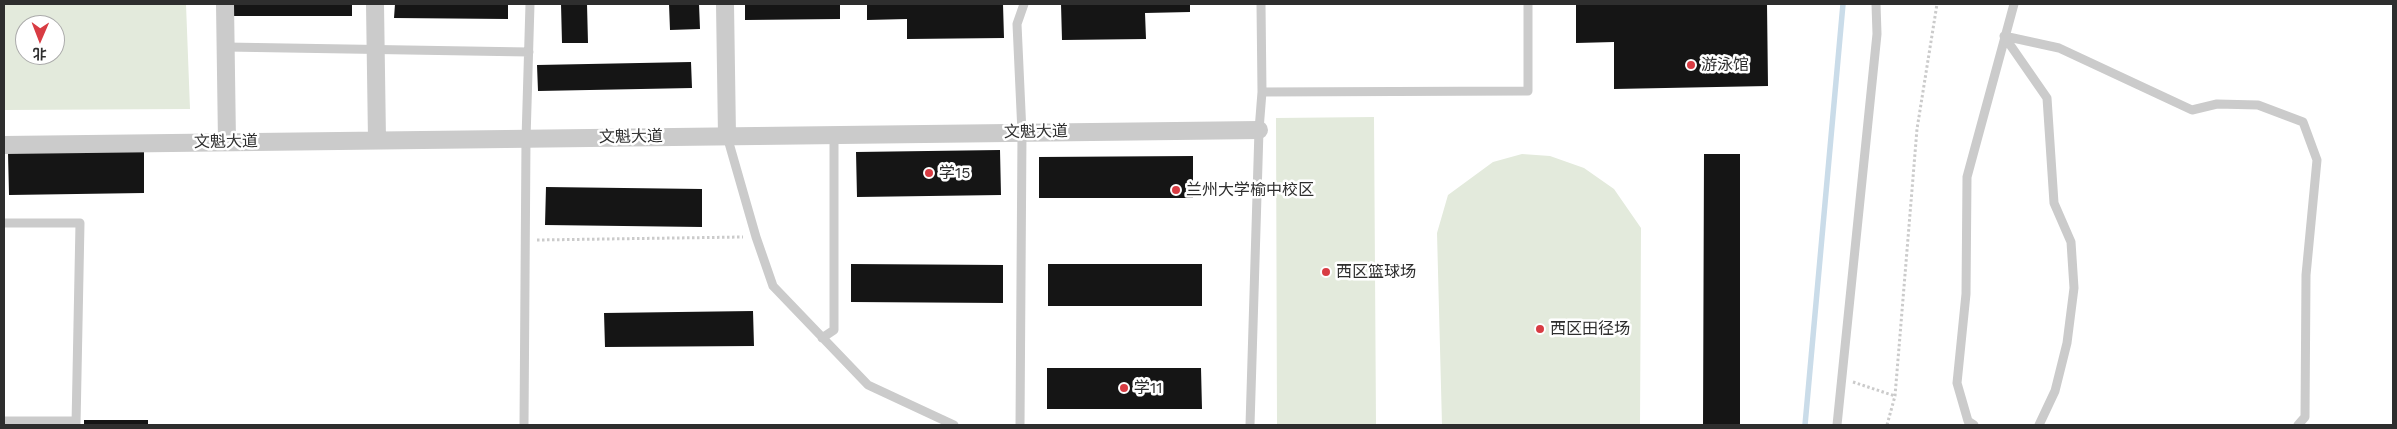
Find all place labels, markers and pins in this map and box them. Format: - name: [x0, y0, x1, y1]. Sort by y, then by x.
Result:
- place label: 游泳馆: [1701, 55, 1749, 75]
- marker: 游泳馆: [1685, 59, 1697, 71]
- place label: 学15: [939, 163, 971, 183]
- marker: 学15: [923, 167, 935, 179]
- place label: 兰州大学榆中校区: [1186, 180, 1314, 200]
- marker: 兰州大学榆中校区: [1170, 184, 1182, 196]
- place label: 西区篮球场: [1336, 262, 1416, 282]
- marker: 西区篮球场: [1320, 266, 1332, 278]
- place label: 西区田径场: [1550, 319, 1630, 339]
- marker: 西区田径场: [1534, 323, 1546, 335]
- place label: 学11: [1134, 378, 1162, 398]
- marker: 学11: [1118, 382, 1130, 394]

